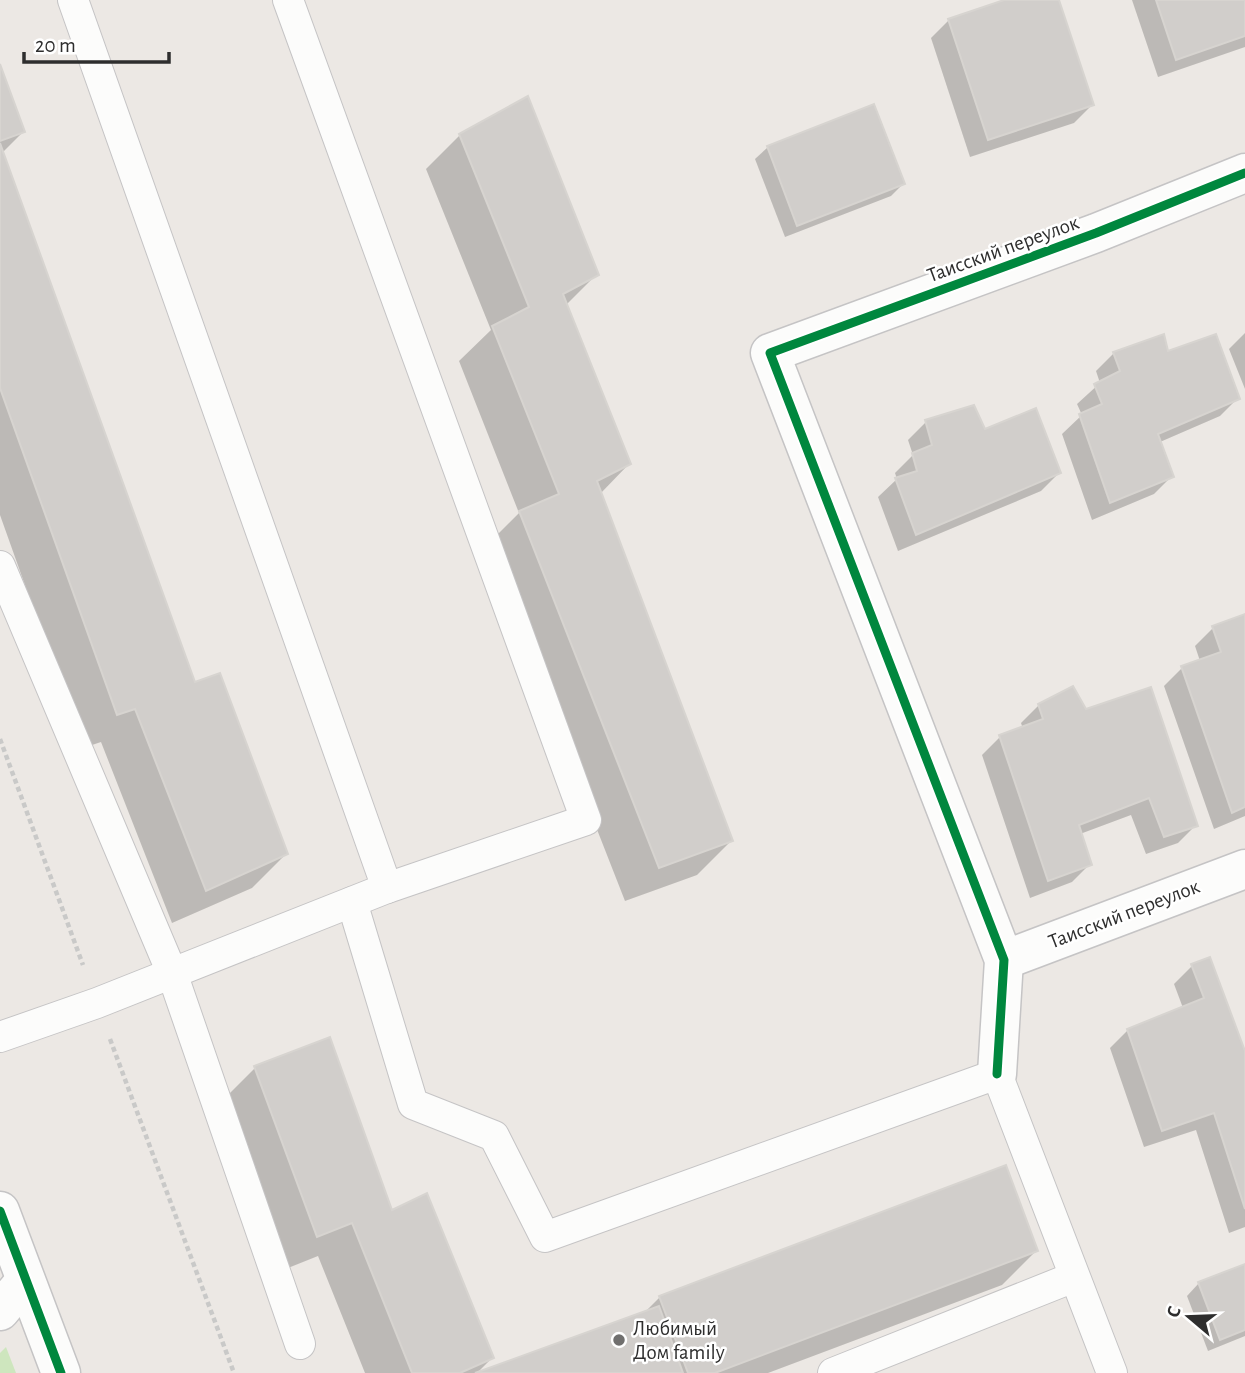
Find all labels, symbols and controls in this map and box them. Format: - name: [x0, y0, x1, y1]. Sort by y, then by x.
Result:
- scale bar: [24, 21, 170, 65]
- text: 20 m: [35, 35, 76, 56]
- street label: Таисский переулок: [924, 212, 1082, 286]
- street label: Таисский переулок: [1046, 875, 1203, 952]
- north arrow: [1154, 1282, 1224, 1352]
- text: С: [1164, 1304, 1185, 1320]
- place label: Любимый Дом family: [633, 1318, 725, 1363]
- marker: Любимый Дом family: [611, 1332, 627, 1348]

